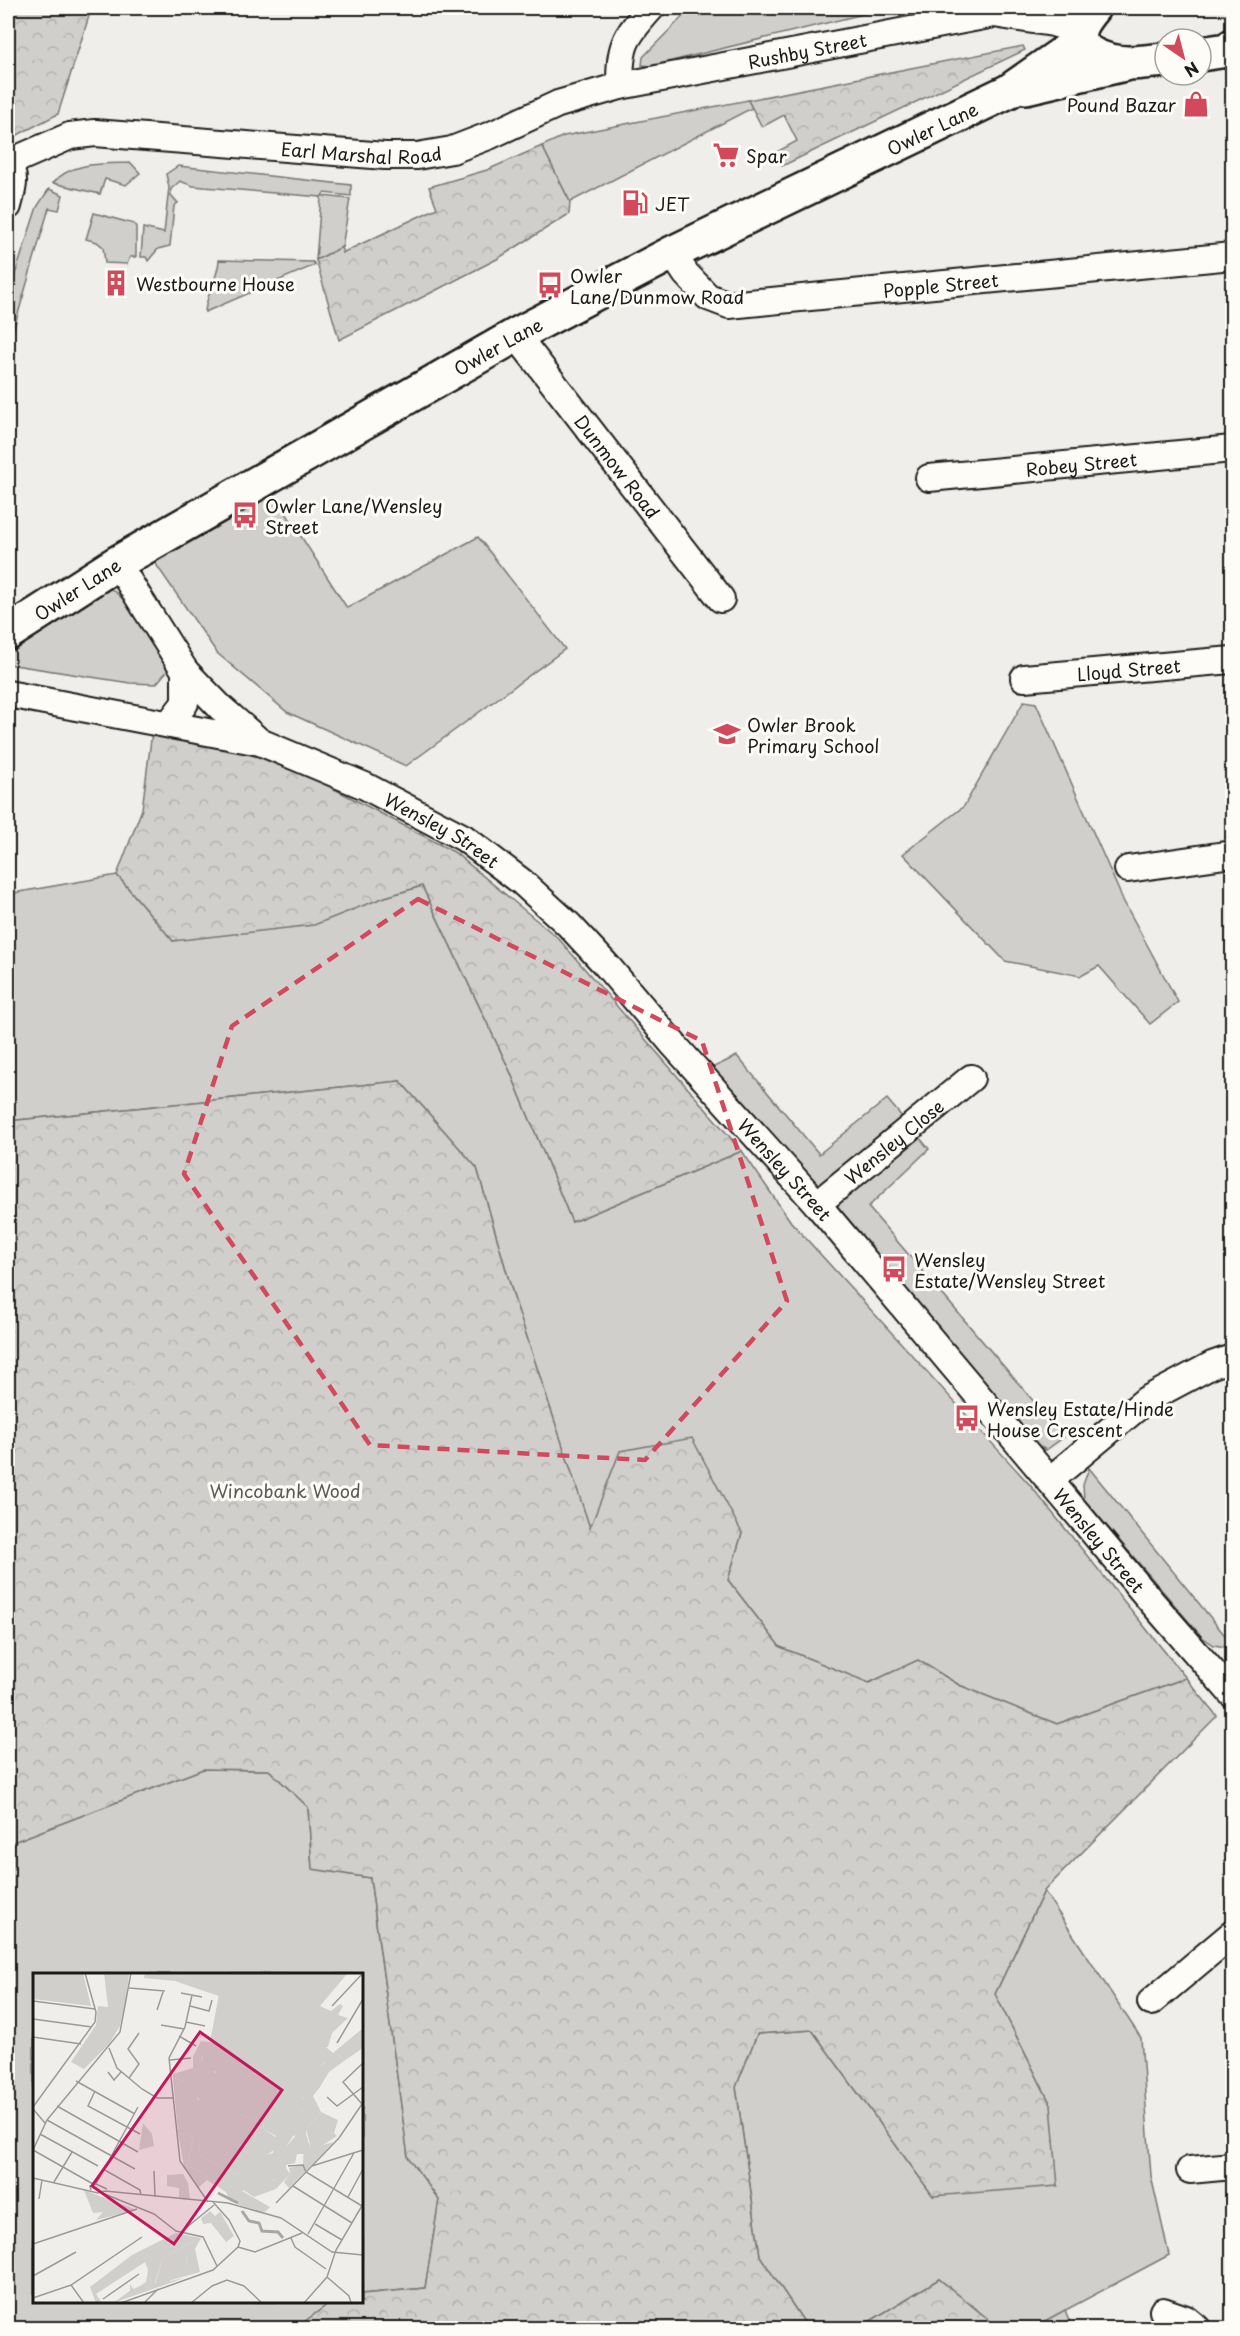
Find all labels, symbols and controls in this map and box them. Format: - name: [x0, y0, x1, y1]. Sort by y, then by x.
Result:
- street label: Rushby Street: [746, 25, 869, 75]
- north arrow: [1153, 27, 1213, 87]
- text: N: [1180, 57, 1204, 84]
- shop icon: Pound Bazar: [1181, 89, 1211, 119]
- place label: Pound Bazar: [1067, 91, 1177, 118]
- street label: Owler Lane: [882, 94, 982, 161]
- street label: Earl Marshal Road: [280, 134, 444, 170]
- supermarket icon: Spar: [711, 140, 741, 170]
- place label: Spar: [746, 142, 787, 169]
- fuel station icon: JET: [620, 188, 650, 218]
- place label: JET: [655, 190, 690, 217]
- place label: Owler Lane/Dunmow Road: [570, 262, 744, 310]
- street label: Popple Street: [881, 265, 1000, 303]
- building icon: Westbourne House: [101, 268, 131, 298]
- place label: Westbourne House: [136, 270, 295, 297]
- bus stop icon: Owler Lane/Dunmow Road: [535, 270, 565, 300]
- street label: Owler Lane: [448, 310, 547, 382]
- street label: Dunmow Road: [569, 408, 667, 524]
- street label: Robey Street: [1025, 445, 1138, 482]
- place label: Owler Lane/Wensley Street: [265, 492, 443, 540]
- bus stop icon: Owler Lane/Wensley Street: [230, 500, 260, 530]
- street label: Owler Lane: [28, 551, 126, 627]
- street label: Lloyd Street: [1076, 651, 1182, 687]
- place label: Owler Brook Primary School: [747, 711, 879, 759]
- school or university icon: Owler Brook Primary School: [712, 719, 742, 749]
- street label: Wensley Street: [380, 785, 505, 874]
- street label: Wensley Close: [838, 1092, 949, 1190]
- street label: Wensley Street: [732, 1112, 839, 1226]
- place label: Wensley Estate/Wensley Street: [914, 1246, 1105, 1294]
- bus stop icon: Wensley Estate/Wensley Street: [879, 1254, 909, 1284]
- place label: Wensley Estate/Hinde House Crescent: [987, 1395, 1174, 1443]
- bus stop icon: Wensley Estate/Hinde House Crescent: [952, 1403, 982, 1433]
- park label: Wincobank Wood: [209, 1477, 361, 1504]
- street label: Wensley Street: [1048, 1482, 1152, 1598]
- inset map: [33, 1973, 363, 2303]

